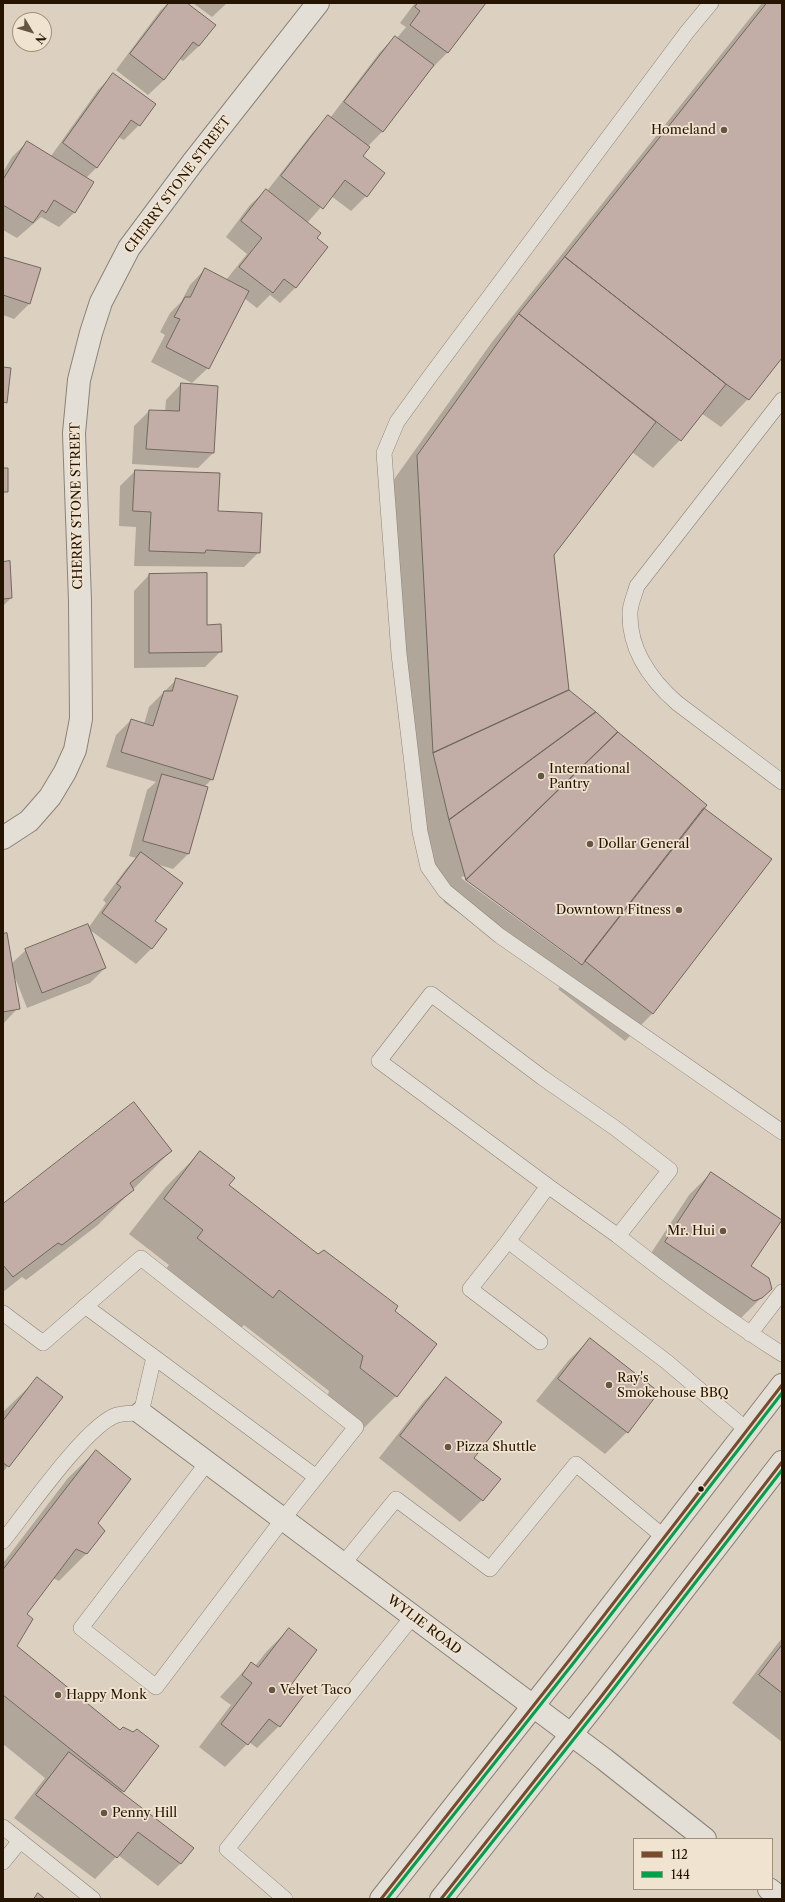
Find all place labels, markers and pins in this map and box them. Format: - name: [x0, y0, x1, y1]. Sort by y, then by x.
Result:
- place label: Homeland: [651, 122, 716, 138]
- marker: Homeland: [719, 125, 729, 135]
- place label: International Pantry: [549, 761, 630, 792]
- marker: International Pantry: [536, 771, 546, 781]
- place label: Dollar General: [598, 836, 689, 852]
- marker: Dollar General: [585, 839, 595, 849]
- place label: Downtown Fitness: [556, 902, 671, 918]
- marker: Downtown Fitness: [674, 905, 684, 915]
- place label: Mr. Hui: [667, 1223, 715, 1239]
- marker: Mr. Hui: [718, 1226, 728, 1236]
- place label: Ray's Smokehouse BBQ: [617, 1370, 729, 1401]
- marker: Ray's Smokehouse BBQ: [604, 1380, 614, 1390]
- place label: Pizza Shuttle: [456, 1439, 537, 1455]
- marker: Pizza Shuttle: [443, 1442, 453, 1452]
- unlabelled marker: [696, 1484, 706, 1494]
- place label: Velvet Taco: [280, 1682, 351, 1698]
- marker: Velvet Taco: [267, 1685, 277, 1695]
- place label: Happy Monk: [66, 1687, 147, 1703]
- marker: Happy Monk: [53, 1690, 63, 1700]
- place label: Penny Hill: [112, 1805, 177, 1821]
- marker: Penny Hill: [99, 1808, 109, 1818]

